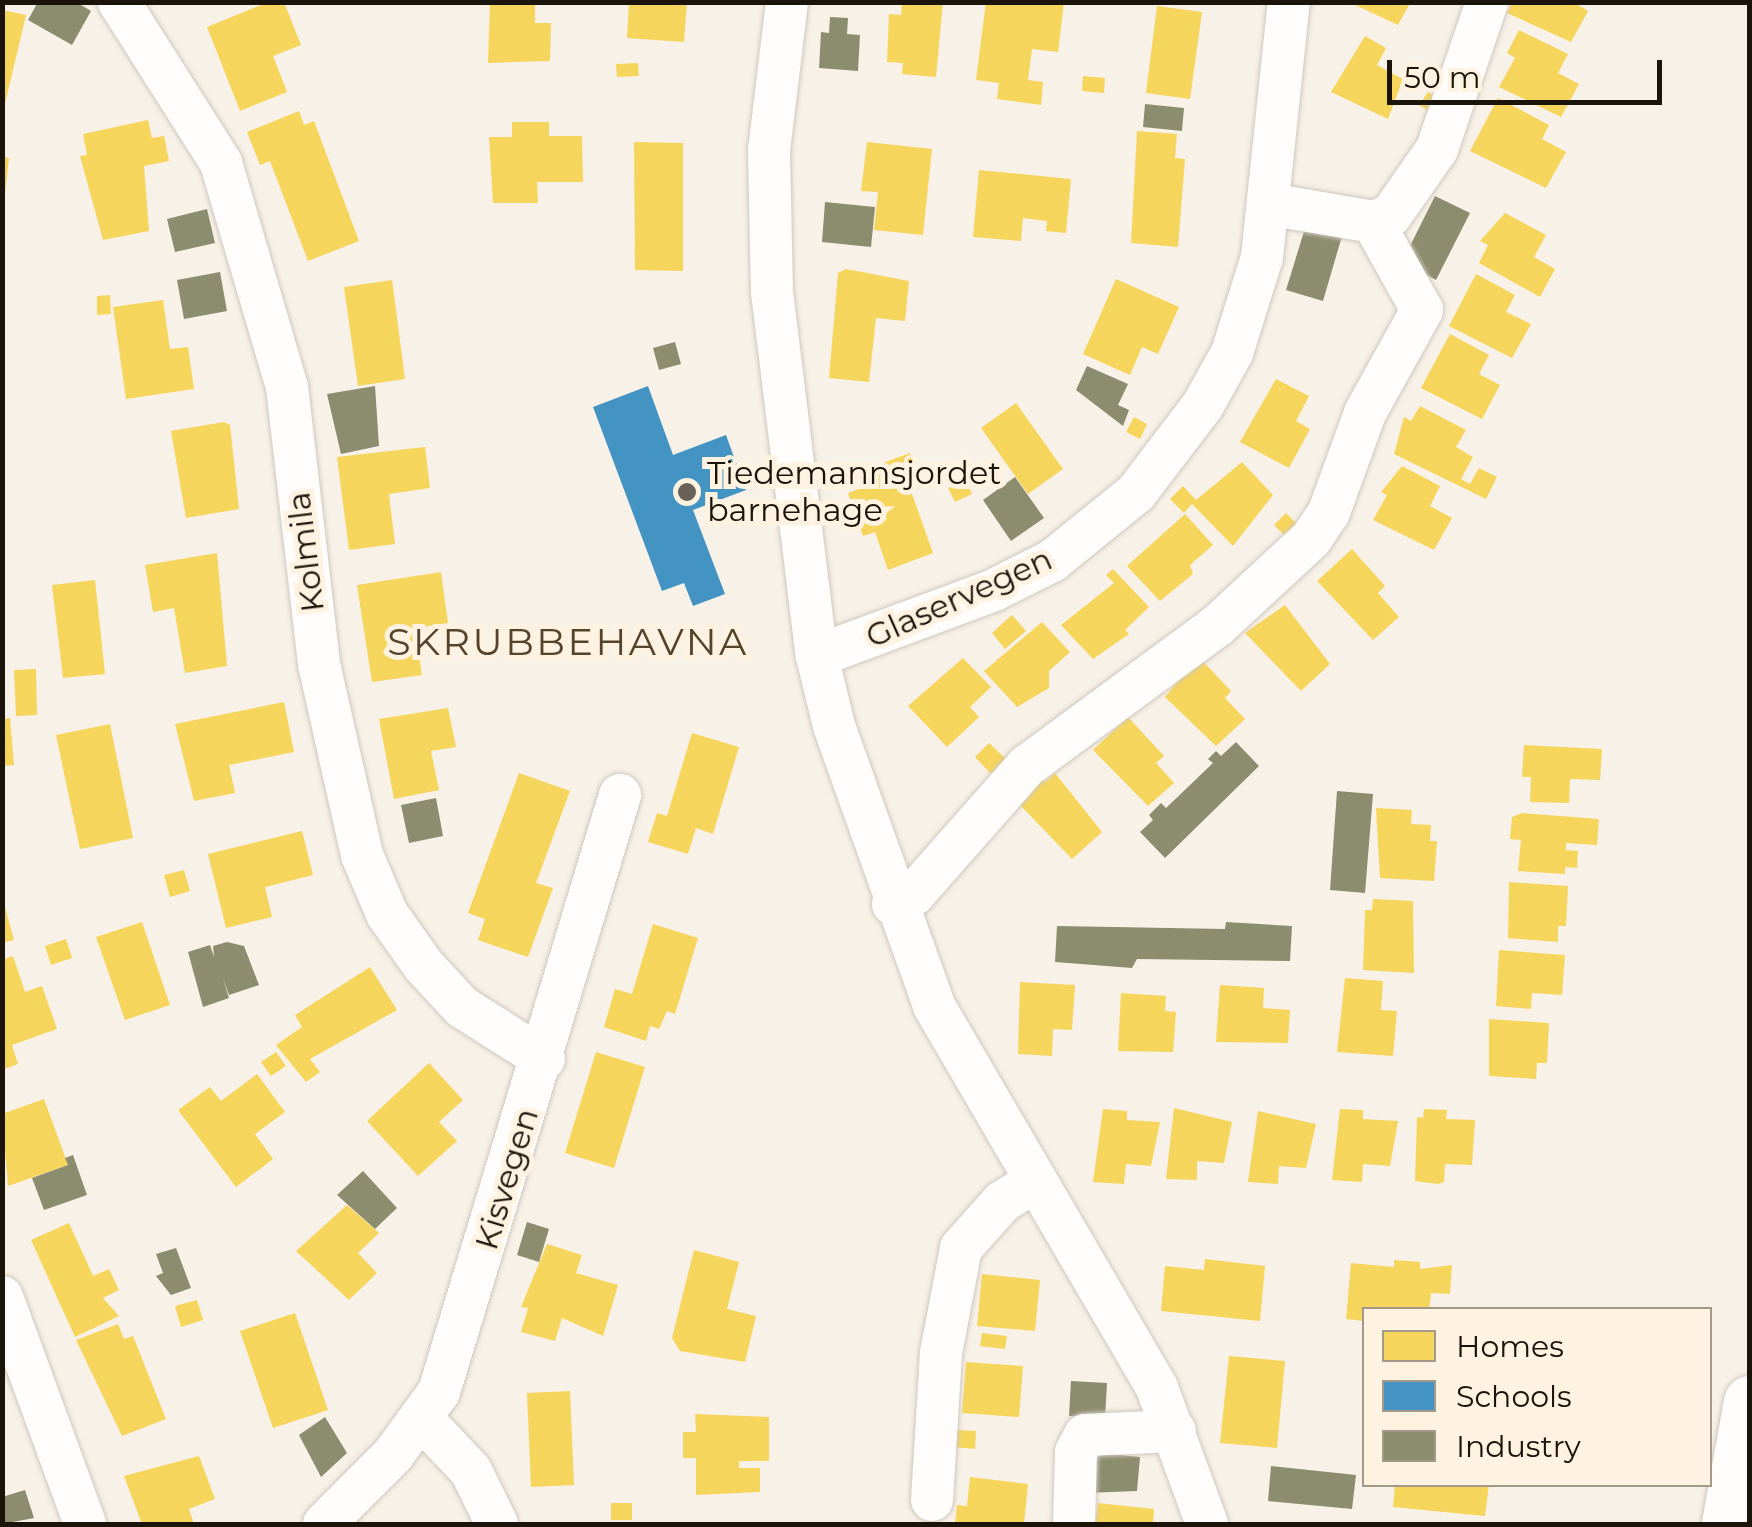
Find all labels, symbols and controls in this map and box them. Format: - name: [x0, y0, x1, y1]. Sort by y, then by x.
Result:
- scale bar: [1392, 40, 1667, 102]
- text: 50 m: [1404, 59, 1481, 96]
- place label: Tiedemannsjordet barnehage: [707, 455, 1001, 530]
- marker: Tiedemannsjordet barnehage: [676, 481, 698, 503]
- street label: Kolmila: [280, 490, 332, 614]
- street label: Glaservegen: [860, 540, 1058, 656]
- district label: SKRUBBEHAVNA: [387, 619, 749, 665]
- street label: Kisvegen: [467, 1104, 547, 1254]
- legend: [1362, 1307, 1712, 1487]
- text: Homes: [1456, 1328, 1564, 1365]
- text: Schools: [1456, 1378, 1572, 1415]
- text: Industry: [1456, 1428, 1581, 1465]

